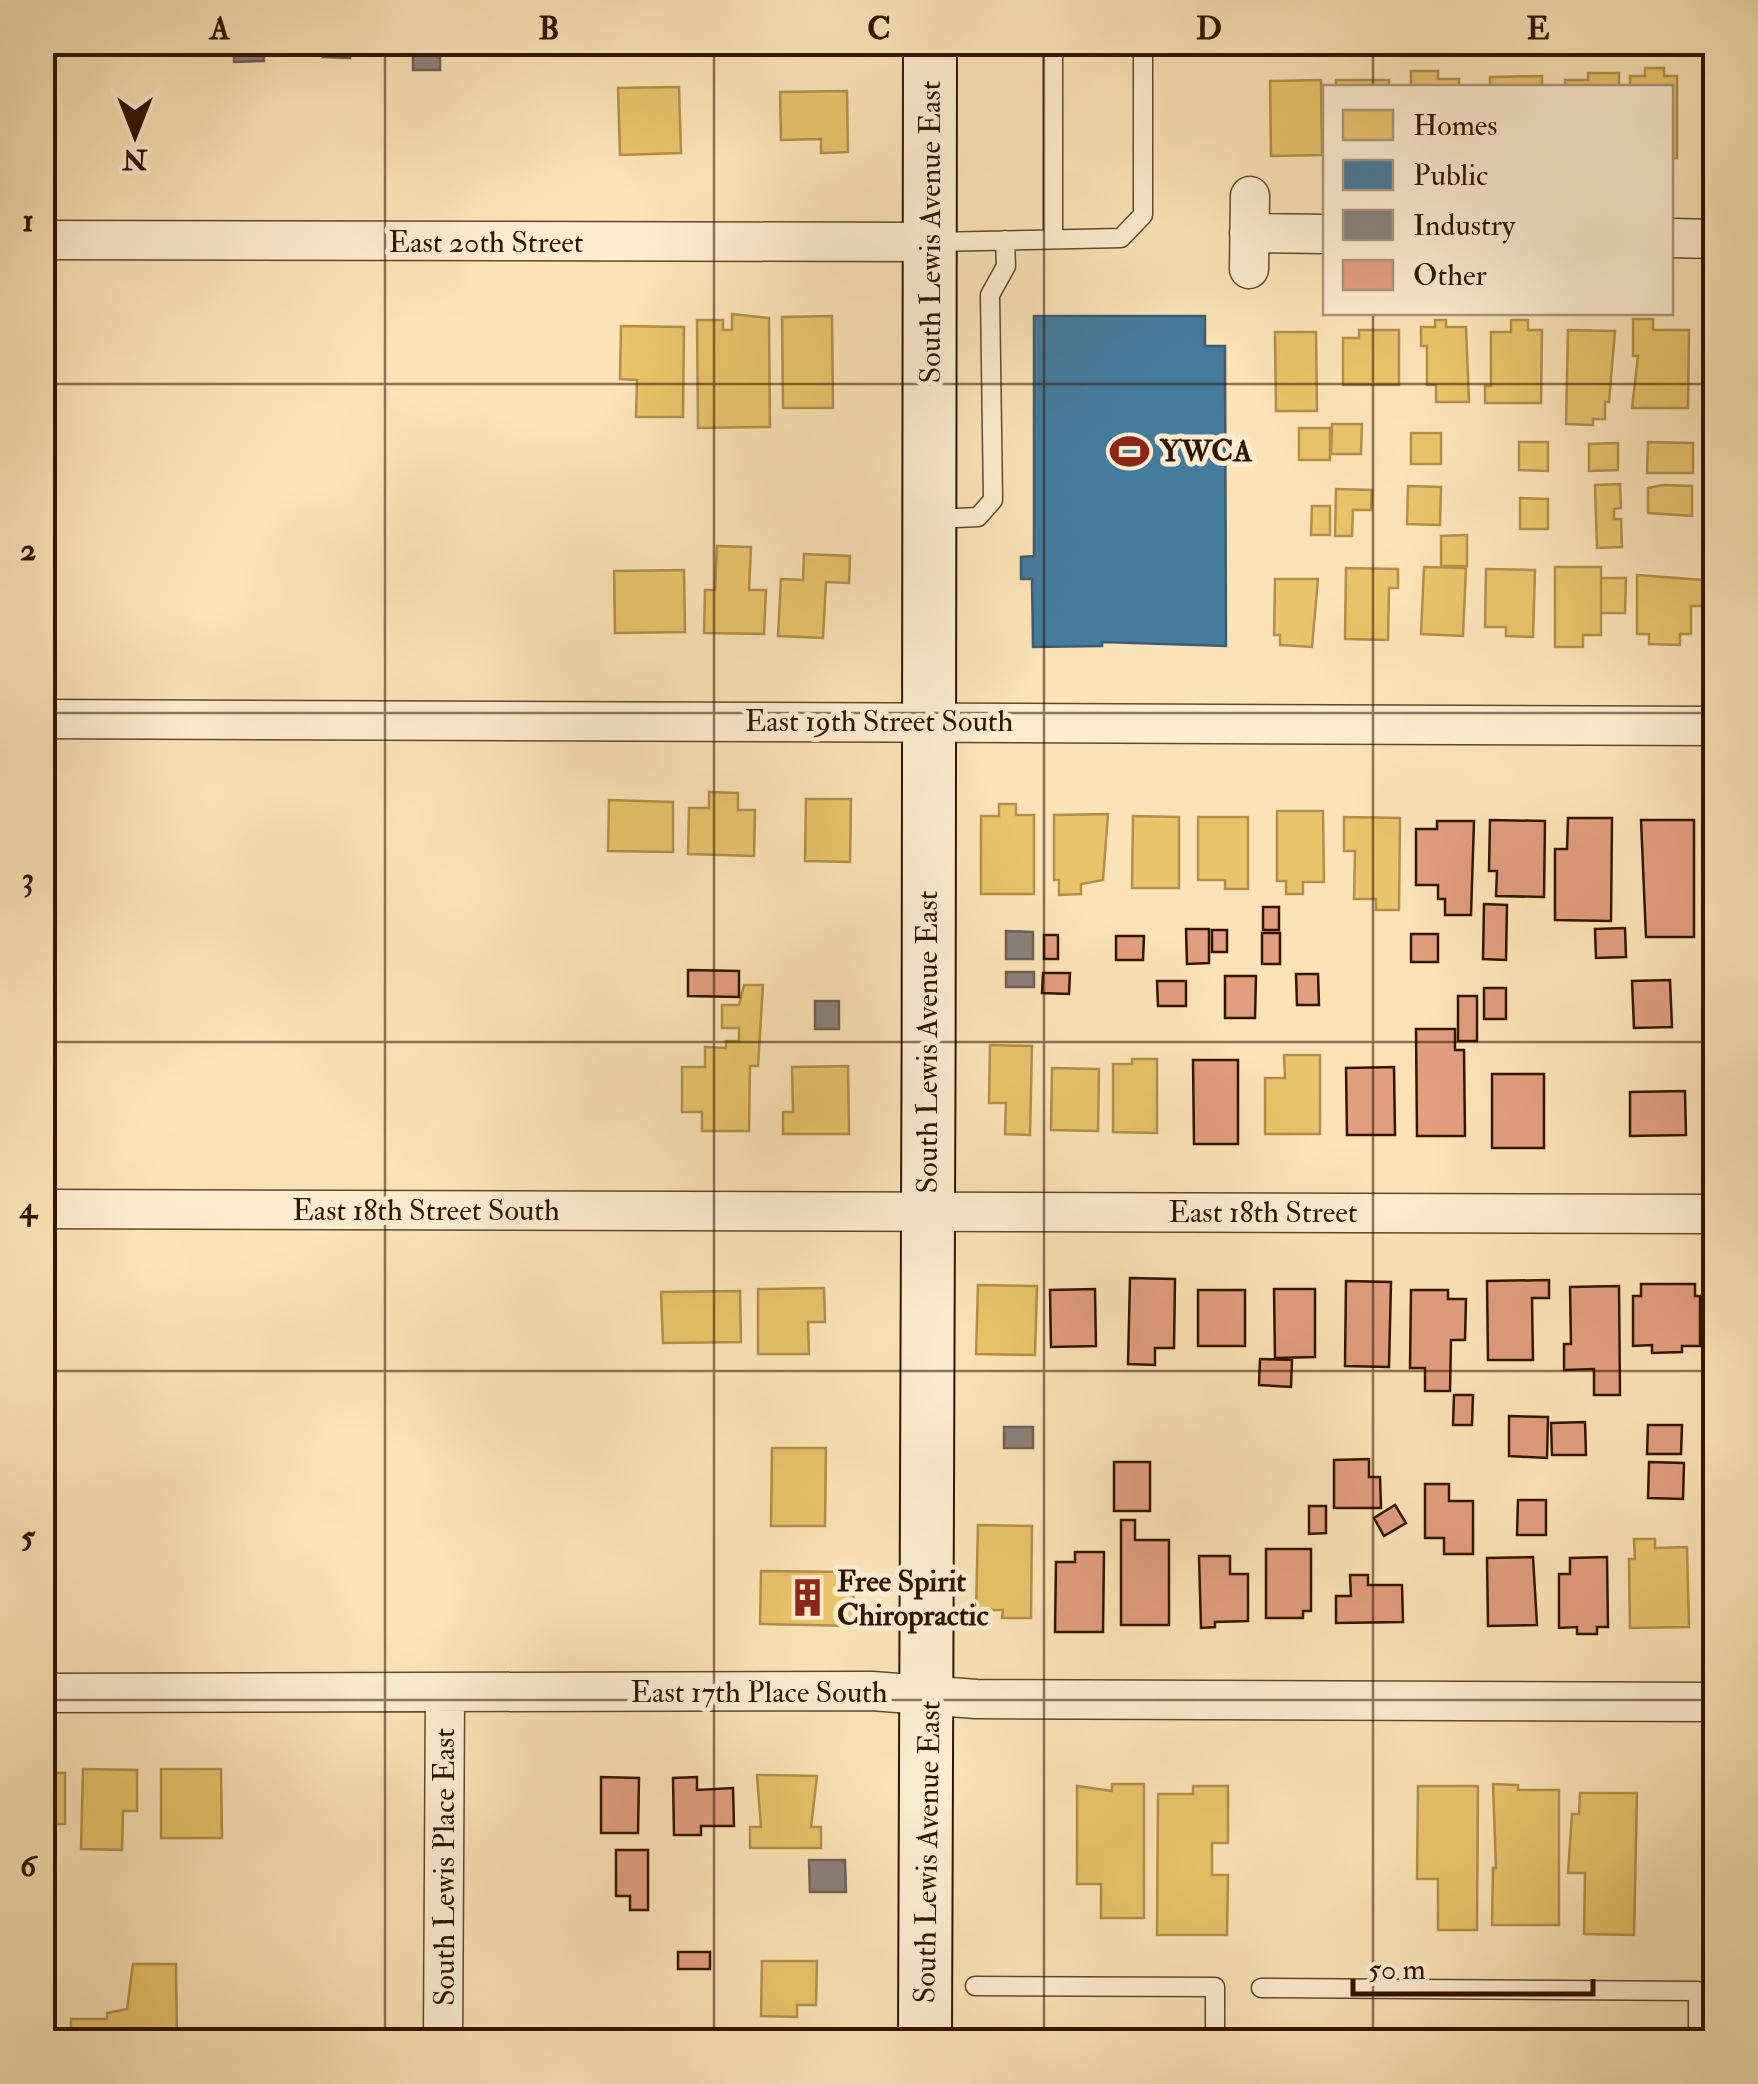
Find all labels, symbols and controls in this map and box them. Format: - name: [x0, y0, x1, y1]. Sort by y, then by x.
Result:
- text: A: [208, 9, 231, 49]
- text: B: [539, 9, 559, 49]
- text: C: [867, 9, 891, 49]
- text: D: [1196, 9, 1222, 49]
- text: E: [1526, 9, 1550, 49]
- street label: South Lewis Avenue East: [912, 80, 949, 383]
- north arrow: [85, 85, 185, 185]
- legend: [1323, 85, 1673, 315]
- text: Homes: [1413, 107, 1498, 144]
- text: N: [122, 141, 149, 176]
- text: Public: [1413, 157, 1488, 194]
- text: 1: [22, 201, 34, 241]
- text: Industry: [1413, 207, 1516, 244]
- street label: East 20th Street: [389, 224, 584, 261]
- text: Other: [1413, 257, 1487, 294]
- sports icon: YWCA: [1109, 430, 1151, 472]
- place label: YWCA: [1159, 433, 1253, 470]
- text: 2: [20, 530, 36, 570]
- street label: East 19th Street South: [745, 703, 1014, 740]
- text: 3: [22, 859, 34, 899]
- street label: South Lewis Avenue East: [909, 890, 946, 1193]
- text: 4: [18, 1188, 38, 1228]
- street label: East 18th Street South: [292, 1192, 560, 1229]
- street label: East 18th Street: [1168, 1194, 1358, 1231]
- text: 5: [21, 1517, 36, 1557]
- place label: Free Spirit Chiropractic: [837, 1563, 989, 1634]
- building icon: Free Spirit Chiropractic: [786, 1577, 828, 1619]
- street label: East 17th Place South: [630, 1674, 888, 1711]
- street label: South Lewis Avenue East: [906, 1700, 949, 2004]
- street label: South Lewis Place East: [426, 1728, 463, 2006]
- text: 6: [20, 1846, 39, 1886]
- scale bar: [1353, 1934, 1593, 1996]
- text: 50 m: [1368, 1951, 1426, 1988]

